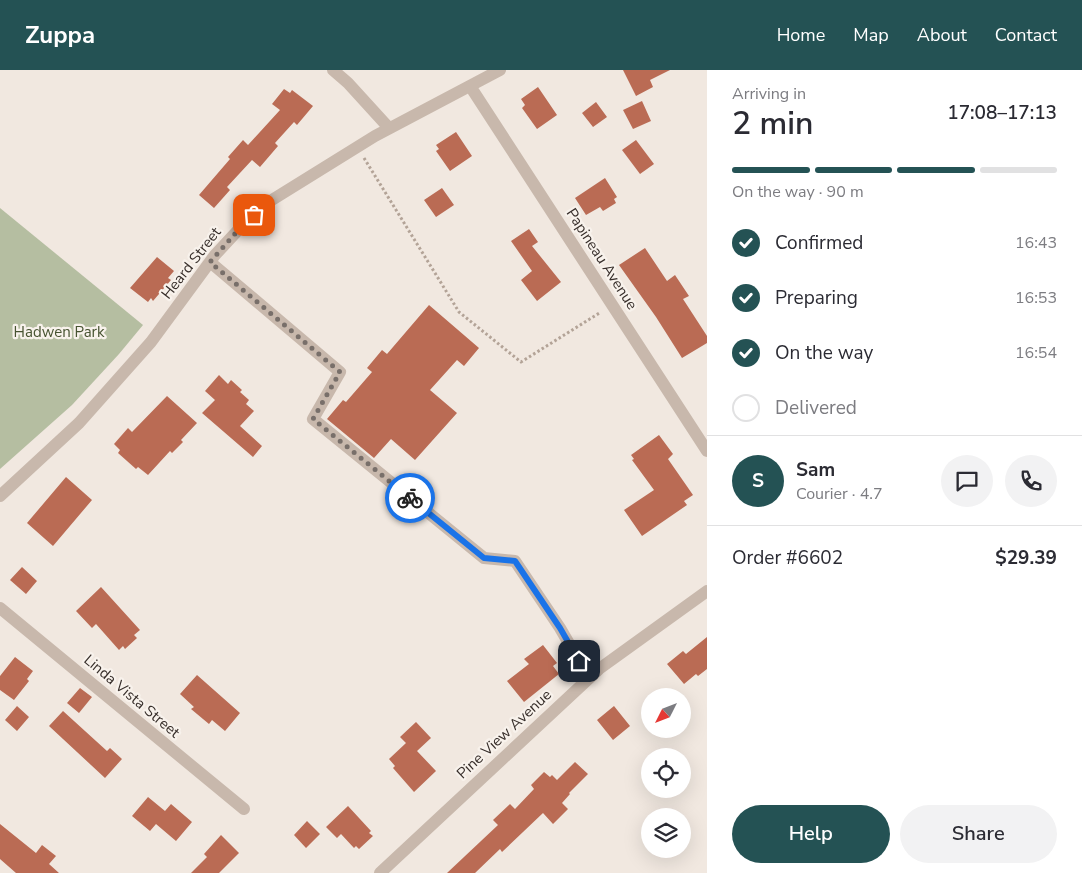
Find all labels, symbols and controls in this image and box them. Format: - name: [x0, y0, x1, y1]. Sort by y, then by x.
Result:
- text: Zuppa: [25, 19, 95, 51]
- text: Home: [777, 23, 825, 47]
- text: Map: [853, 23, 889, 47]
- text: About: [917, 23, 967, 47]
- text: Contact: [995, 23, 1057, 47]
- text: Arriving in: [732, 83, 806, 105]
- text: 17:08–17:13: [947, 100, 1057, 126]
- text: 2 min: [732, 102, 814, 145]
- text: On the way · 90 m: [732, 181, 864, 203]
- pin: [233, 194, 275, 236]
- icon: bag: [240, 201, 268, 229]
- street label: Papineau Avenue: [562, 204, 642, 314]
- street label: Heard Street: [157, 222, 226, 303]
- icon: check: [732, 229, 760, 257]
- text: Confirmed: [775, 230, 863, 256]
- text: 16:43: [1015, 232, 1057, 254]
- icon: check: [732, 284, 760, 312]
- text: Preparing: [775, 285, 858, 311]
- text: 16:53: [1015, 287, 1057, 309]
- park label: Hadwen Park: [14, 322, 105, 342]
- icon: check: [732, 339, 760, 367]
- text: On the way: [775, 340, 873, 366]
- text: 16:54: [1015, 342, 1057, 364]
- text: Delivered: [775, 395, 857, 421]
- button: chat: [941, 455, 993, 507]
- button: phone: [1005, 455, 1057, 507]
- text: Sam: [796, 457, 835, 483]
- text: S: [752, 468, 764, 494]
- courier: [385, 473, 435, 523]
- text: Courier · 4.7: [796, 483, 882, 505]
- icon: bike: [396, 484, 424, 512]
- text: Order #6602: [732, 545, 843, 571]
- text: $29.39: [995, 545, 1057, 571]
- pin: [558, 640, 600, 682]
- icon: home: [565, 647, 593, 675]
- street label: Linda Vista Street: [80, 650, 185, 743]
- street label: Pine View Avenue: [452, 685, 556, 783]
- north arrow: [641, 688, 691, 738]
- map controls: [641, 688, 691, 858]
- button: locate: [641, 748, 691, 798]
- button: Help: [732, 805, 890, 863]
- button: Share: [900, 805, 1057, 863]
- button: layers: [641, 808, 691, 858]

